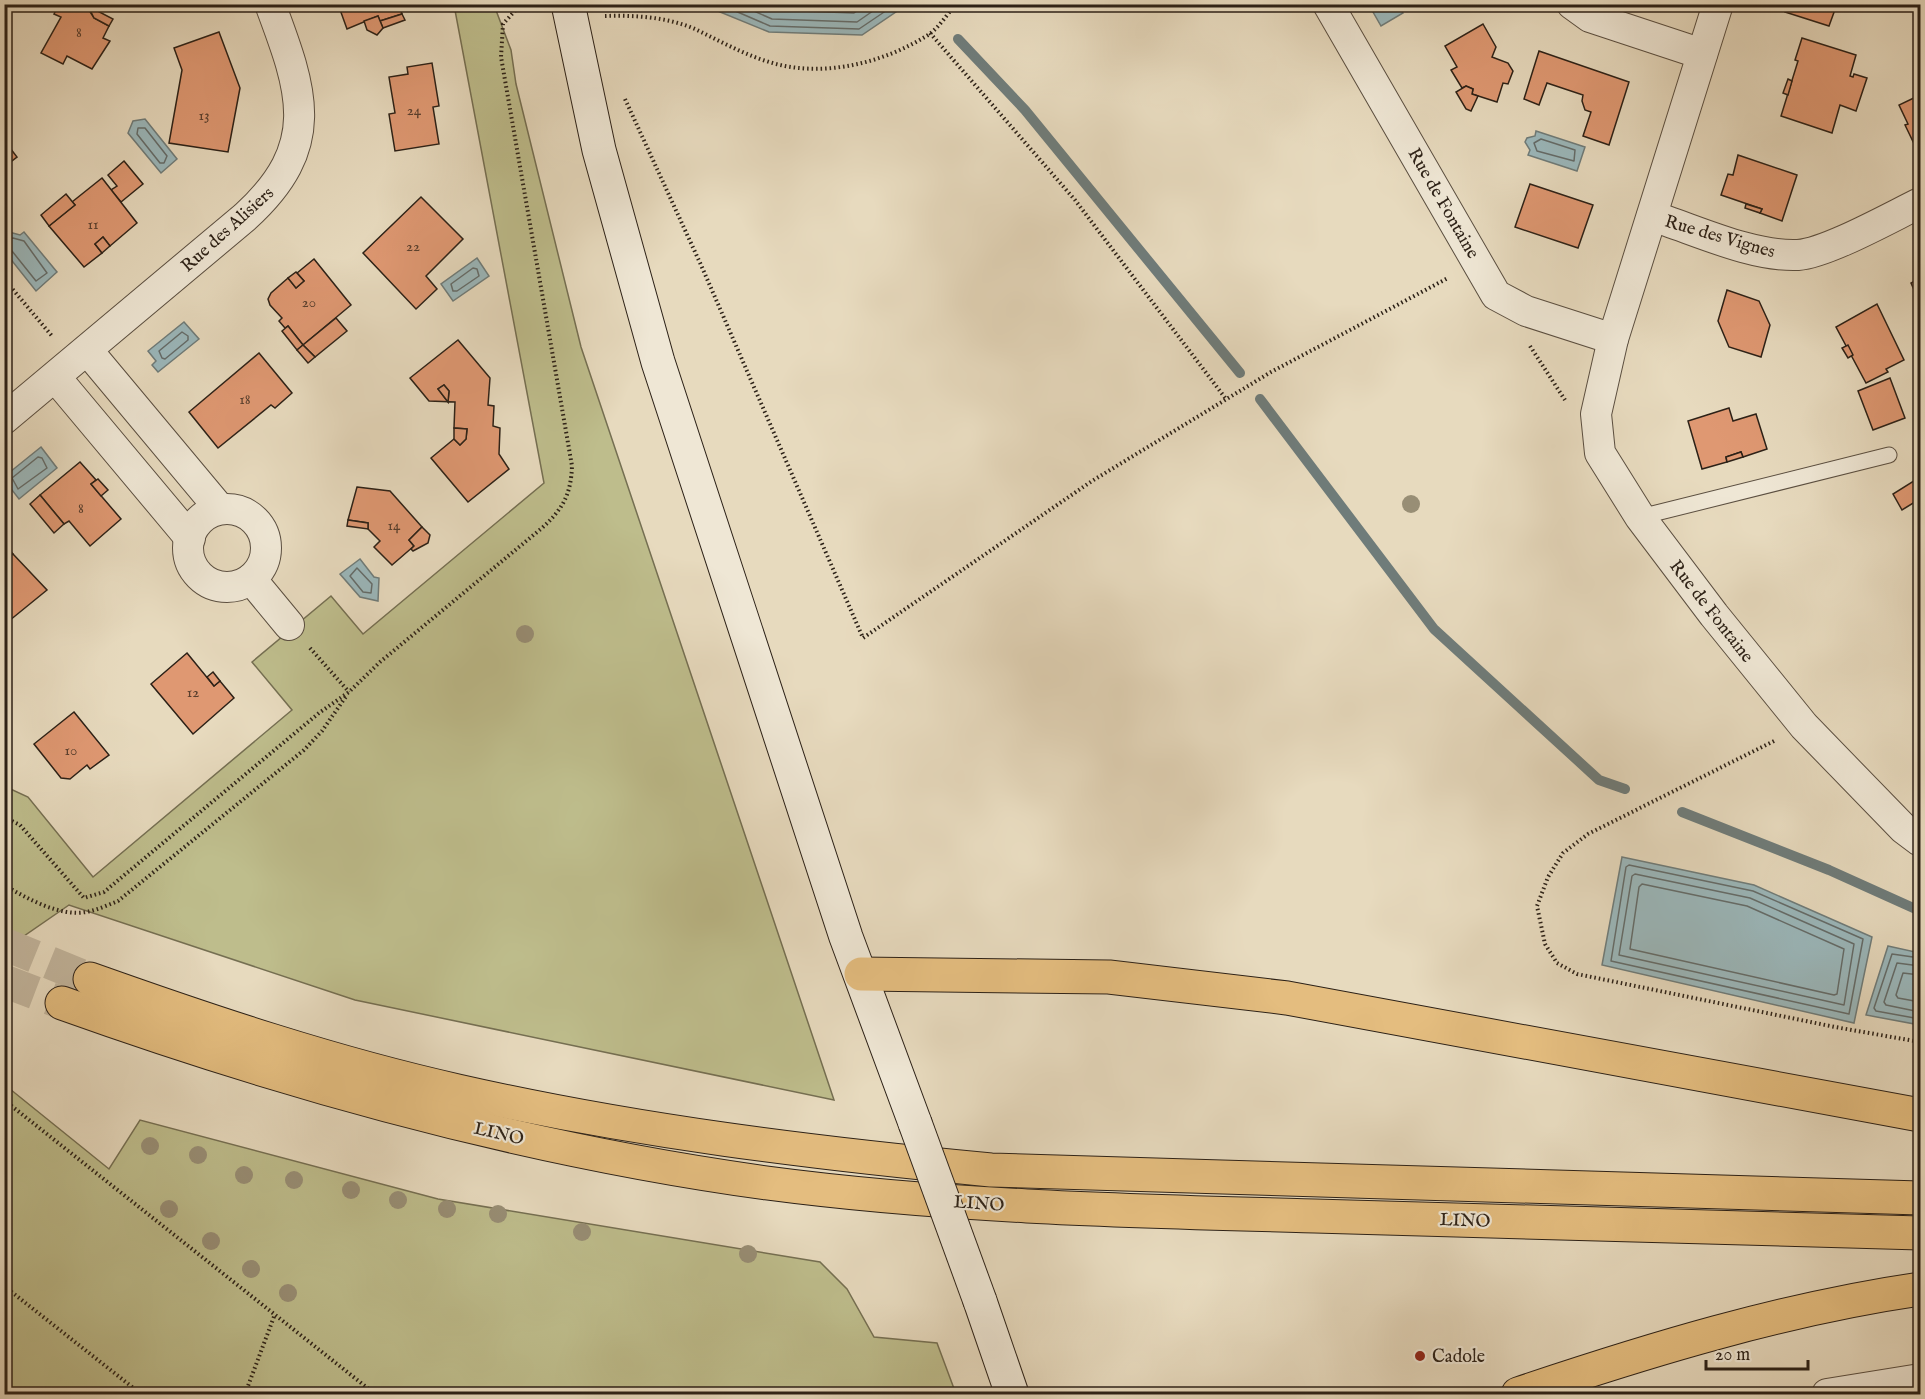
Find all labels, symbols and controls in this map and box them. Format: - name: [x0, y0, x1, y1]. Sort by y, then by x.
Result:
- house number: 8: [76, 23, 82, 42]
- house number: 24: [407, 101, 422, 120]
- house number: 13: [198, 106, 210, 125]
- street label: Rue de Fontaine: [1402, 144, 1484, 263]
- street label: Rue des Alisiers: [177, 182, 279, 278]
- street label: Rue des Vignes: [1662, 211, 1777, 264]
- house number: 11: [87, 215, 99, 234]
- house number: 22: [406, 237, 420, 256]
- house number: 20: [302, 293, 316, 312]
- house number: 18: [239, 390, 251, 409]
- house number: 8: [78, 499, 84, 518]
- house number: 14: [388, 516, 401, 535]
- street label: Rue de Fontaine: [1664, 556, 1758, 668]
- house number: 12: [187, 683, 199, 702]
- house number: 10: [65, 741, 77, 760]
- street label: LINO: [471, 1118, 526, 1151]
- street label: LINO: [953, 1191, 1005, 1218]
- street label: LINO: [1439, 1209, 1491, 1234]
- scale bar: [1706, 1333, 1808, 1371]
- text: 20 m: [1715, 1344, 1750, 1367]
- place label: Cadole: [1432, 1346, 1485, 1369]
- marker: Cadole: [1413, 1349, 1427, 1363]

